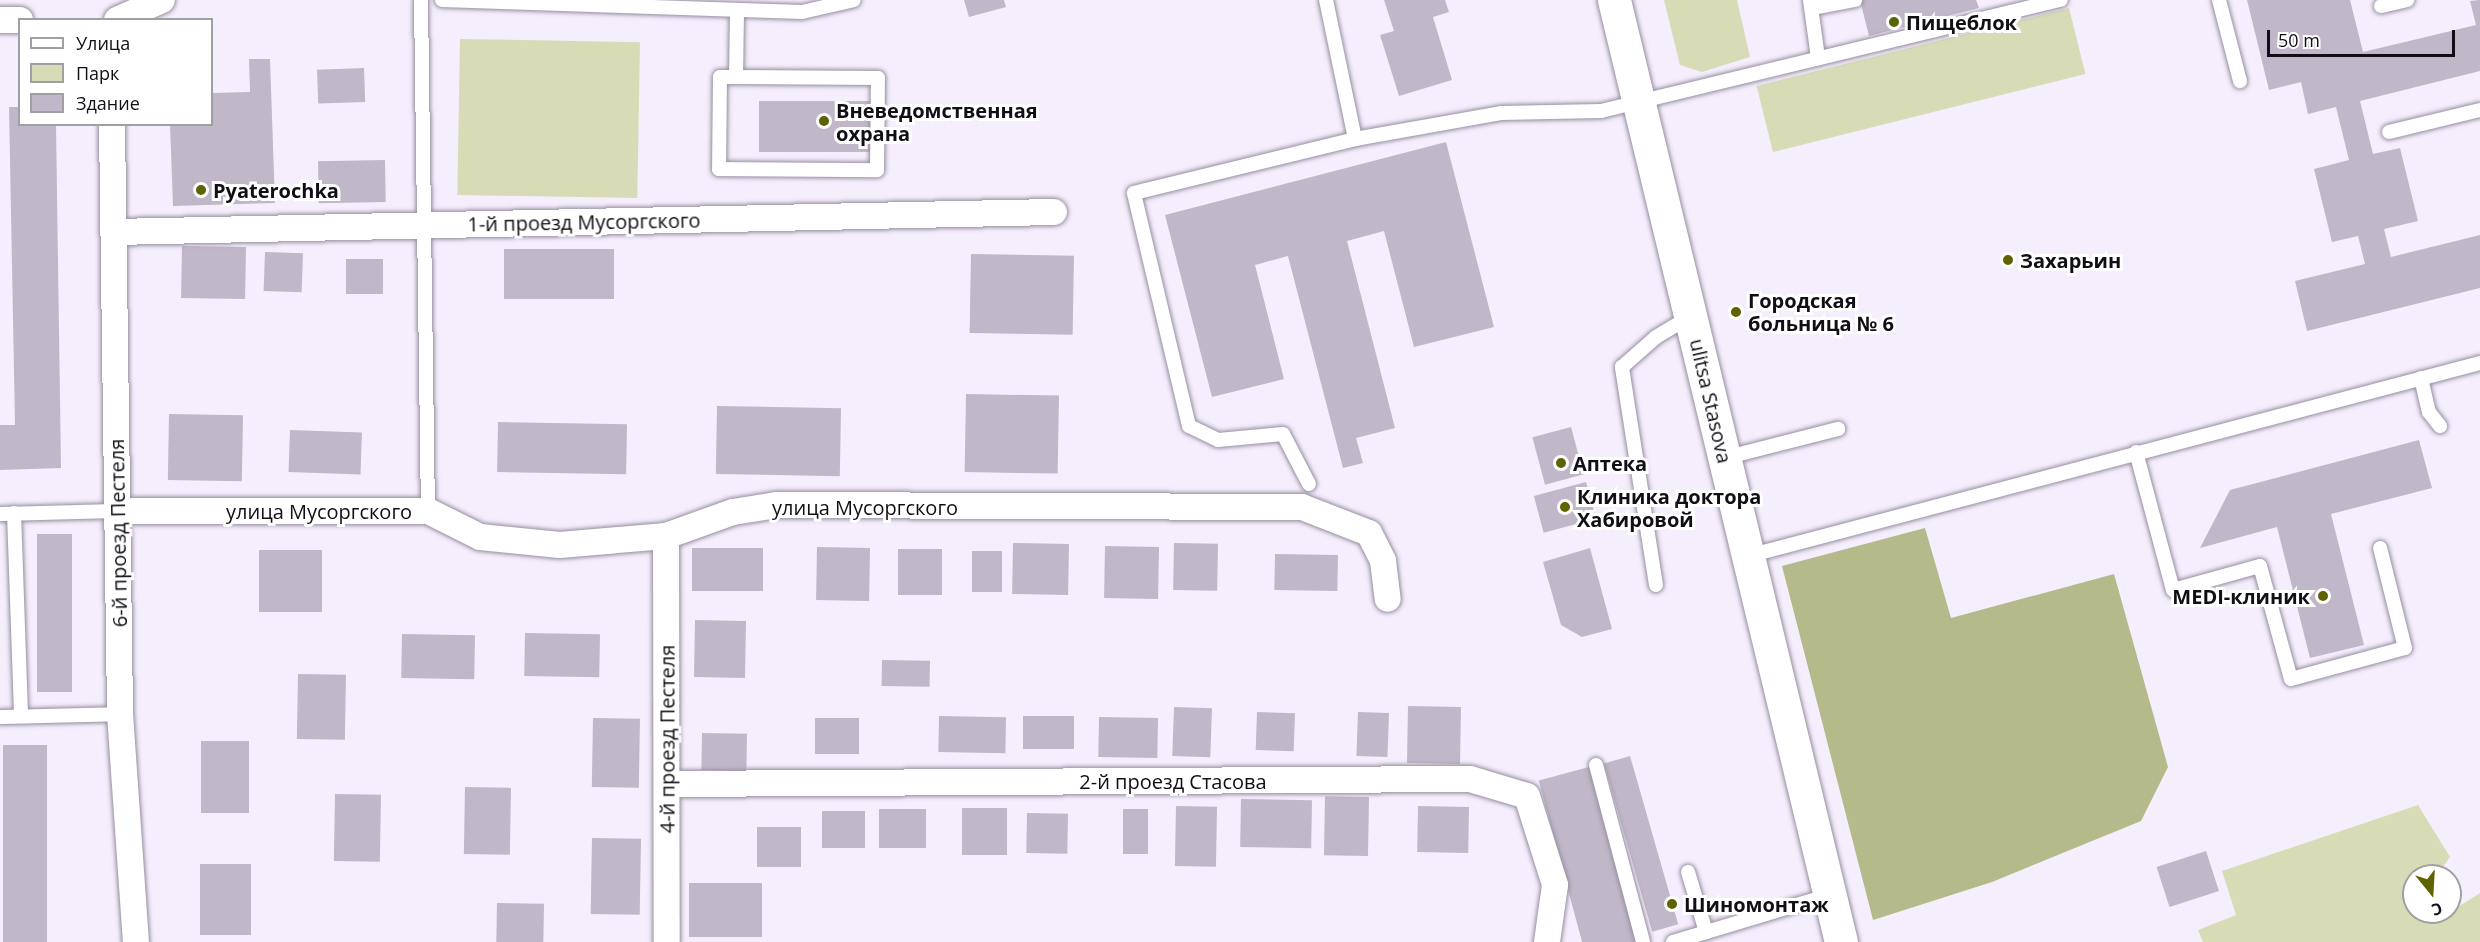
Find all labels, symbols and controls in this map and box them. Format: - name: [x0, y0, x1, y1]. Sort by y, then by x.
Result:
- place label: Пищеблок: [1906, 10, 2017, 34]
- marker: Пищеблок: [1887, 15, 1901, 29]
- legend: [18, 18, 213, 126]
- scale bar: [2270, 18, 2458, 56]
- text: 50 m: [2278, 28, 2320, 52]
- text: Улица: [76, 31, 130, 55]
- text: Парк: [76, 61, 119, 85]
- text: Здание: [76, 91, 140, 115]
- place label: Вневедомственная охрана: [836, 98, 1038, 145]
- marker: Вневедомственная охрана: [817, 114, 831, 128]
- place label: Pyaterochka: [213, 178, 339, 202]
- marker: Pyaterochka: [194, 183, 208, 197]
- street label: 1-й проезд Мусоргского: [467, 208, 701, 236]
- place label: Захарьин: [2020, 248, 2121, 272]
- marker: Захарьин: [2001, 253, 2015, 267]
- place label: Городская больница № 6: [1748, 288, 1894, 335]
- marker: Городская больница № 6: [1729, 305, 1743, 319]
- street label: ulitsa Stasova: [1685, 336, 1737, 466]
- street label: 6-й проезд Пестеля: [104, 439, 132, 627]
- place label: Аптека: [1573, 451, 1647, 475]
- marker: Аптека: [1554, 456, 1568, 470]
- place label: Клиника доктора Хабировой: [1577, 484, 1761, 531]
- street label: улица Мусоргского: [772, 495, 958, 519]
- street label: улица Мусоргского: [226, 499, 412, 523]
- marker: Клиника доктора Хабировой: [1558, 500, 1572, 514]
- place label: MEDI-клиник: [2172, 584, 2310, 608]
- marker: MEDI-клиник: [2314, 587, 2332, 605]
- street label: 4-й проезд Пестеля: [655, 645, 679, 833]
- street label: 2-й проезд Стасова: [1079, 769, 1267, 793]
- north arrow: [2402, 864, 2462, 924]
- place label: Шиномонтаж: [1684, 892, 1829, 916]
- marker: Шиномонтаж: [1665, 897, 1679, 911]
- text: С: [2429, 897, 2445, 921]

